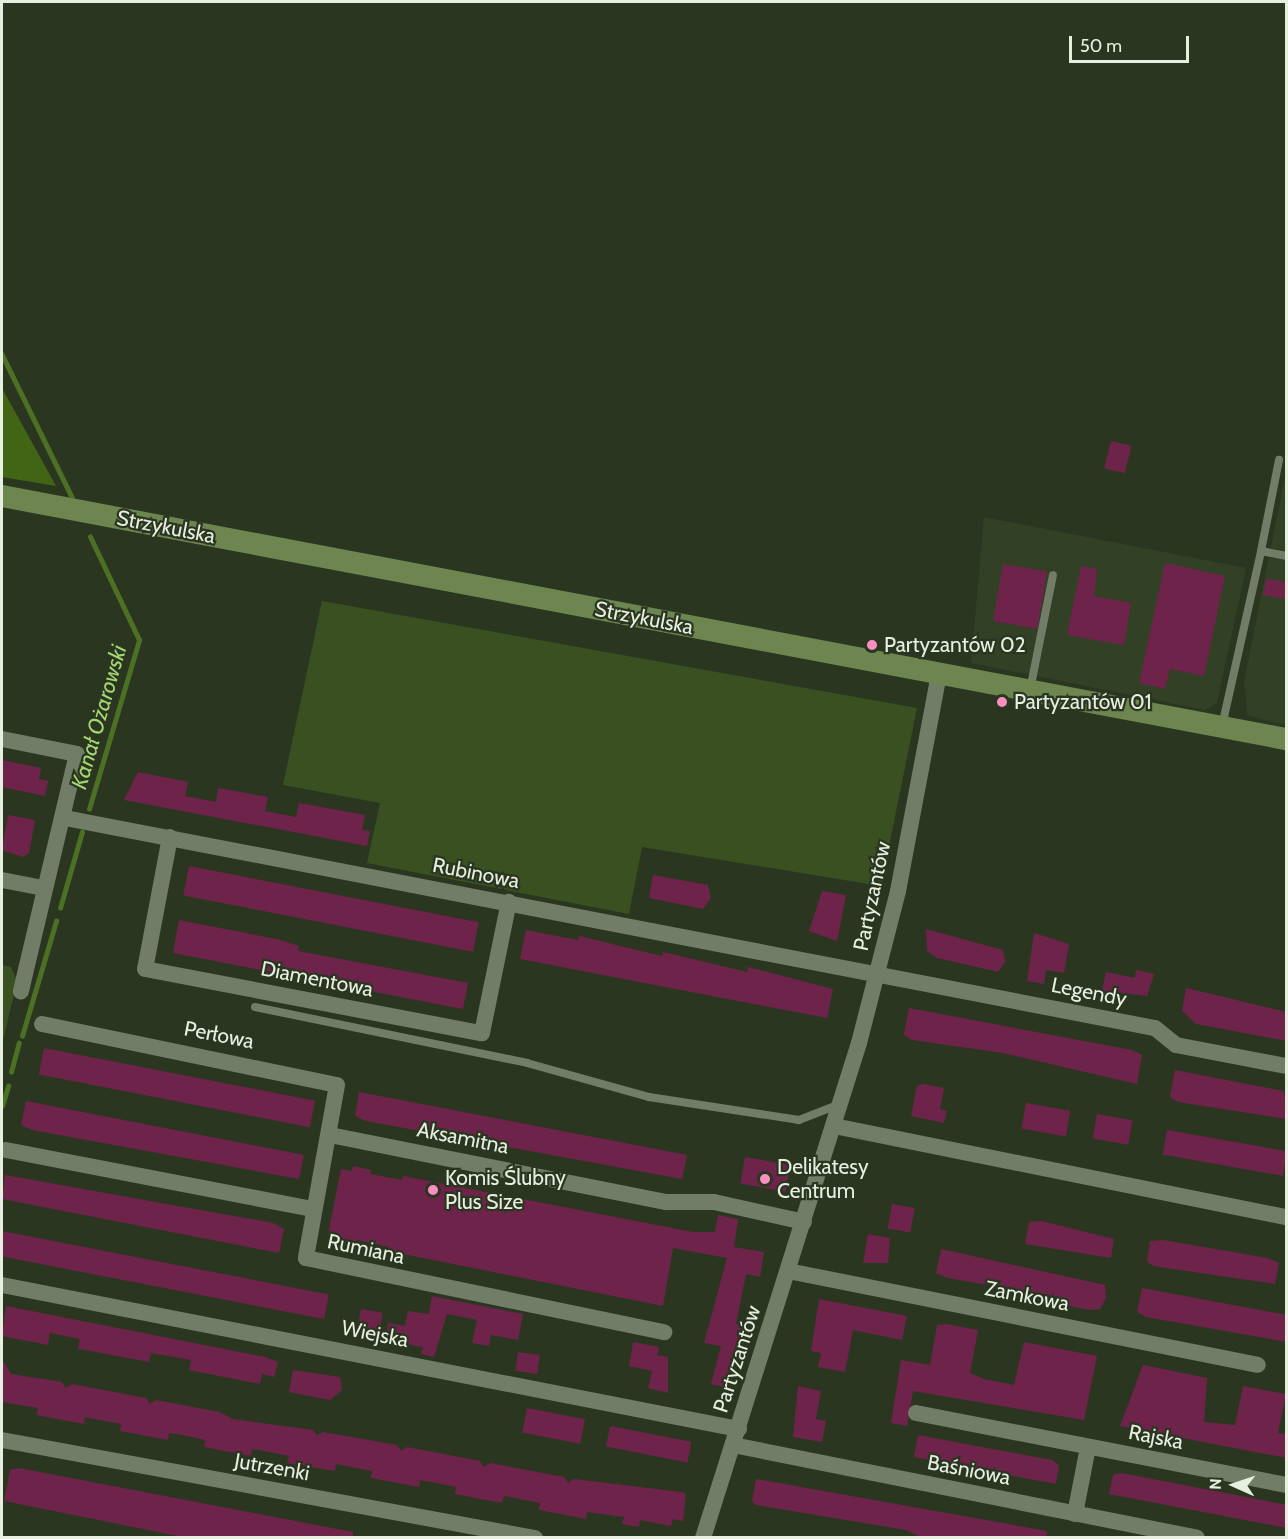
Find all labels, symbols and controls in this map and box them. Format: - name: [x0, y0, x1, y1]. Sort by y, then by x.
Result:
- scale bar: [1072, 24, 1192, 62]
- text: 50 m: [1080, 35, 1122, 57]
- street label: Strzykulska: [115, 505, 217, 549]
- street label: Strzykulska: [593, 596, 695, 640]
- place label: Partyzantów 02: [884, 632, 1026, 658]
- marker: Partyzantów 02: [865, 638, 879, 652]
- water label: Kanał Ożarowski: [66, 642, 132, 792]
- place label: Partyzantów 01: [1014, 689, 1152, 715]
- marker: Partyzantów 01: [995, 695, 1009, 709]
- street label: Partyzantów: [848, 839, 896, 953]
- street label: Rubinowa: [430, 852, 522, 894]
- street label: Diamentowa: [259, 956, 375, 1002]
- street label: Legendy: [1049, 972, 1129, 1012]
- street label: Perłowa: [182, 1016, 256, 1054]
- street label: Aksamitna: [415, 1117, 511, 1159]
- place label: Delikatesy Centrum: [777, 1154, 869, 1204]
- place label: Komis Ślubny Plus Size: [445, 1165, 566, 1215]
- marker: Delikatesy Centrum: [758, 1172, 772, 1186]
- marker: Komis Ślubny Plus Size: [426, 1183, 440, 1197]
- street label: Rumiana: [325, 1229, 407, 1269]
- street label: Zamkowa: [983, 1275, 1071, 1317]
- street label: Partyzantów: [708, 1302, 766, 1416]
- street label: Wiejska: [339, 1315, 411, 1353]
- street label: Rajska: [1127, 1419, 1185, 1455]
- street label: Jutrzenki: [232, 1448, 312, 1486]
- street label: Baśniowa: [925, 1450, 1013, 1490]
- north arrow: [1204, 1455, 1264, 1515]
- text: N: [1206, 1478, 1225, 1490]

